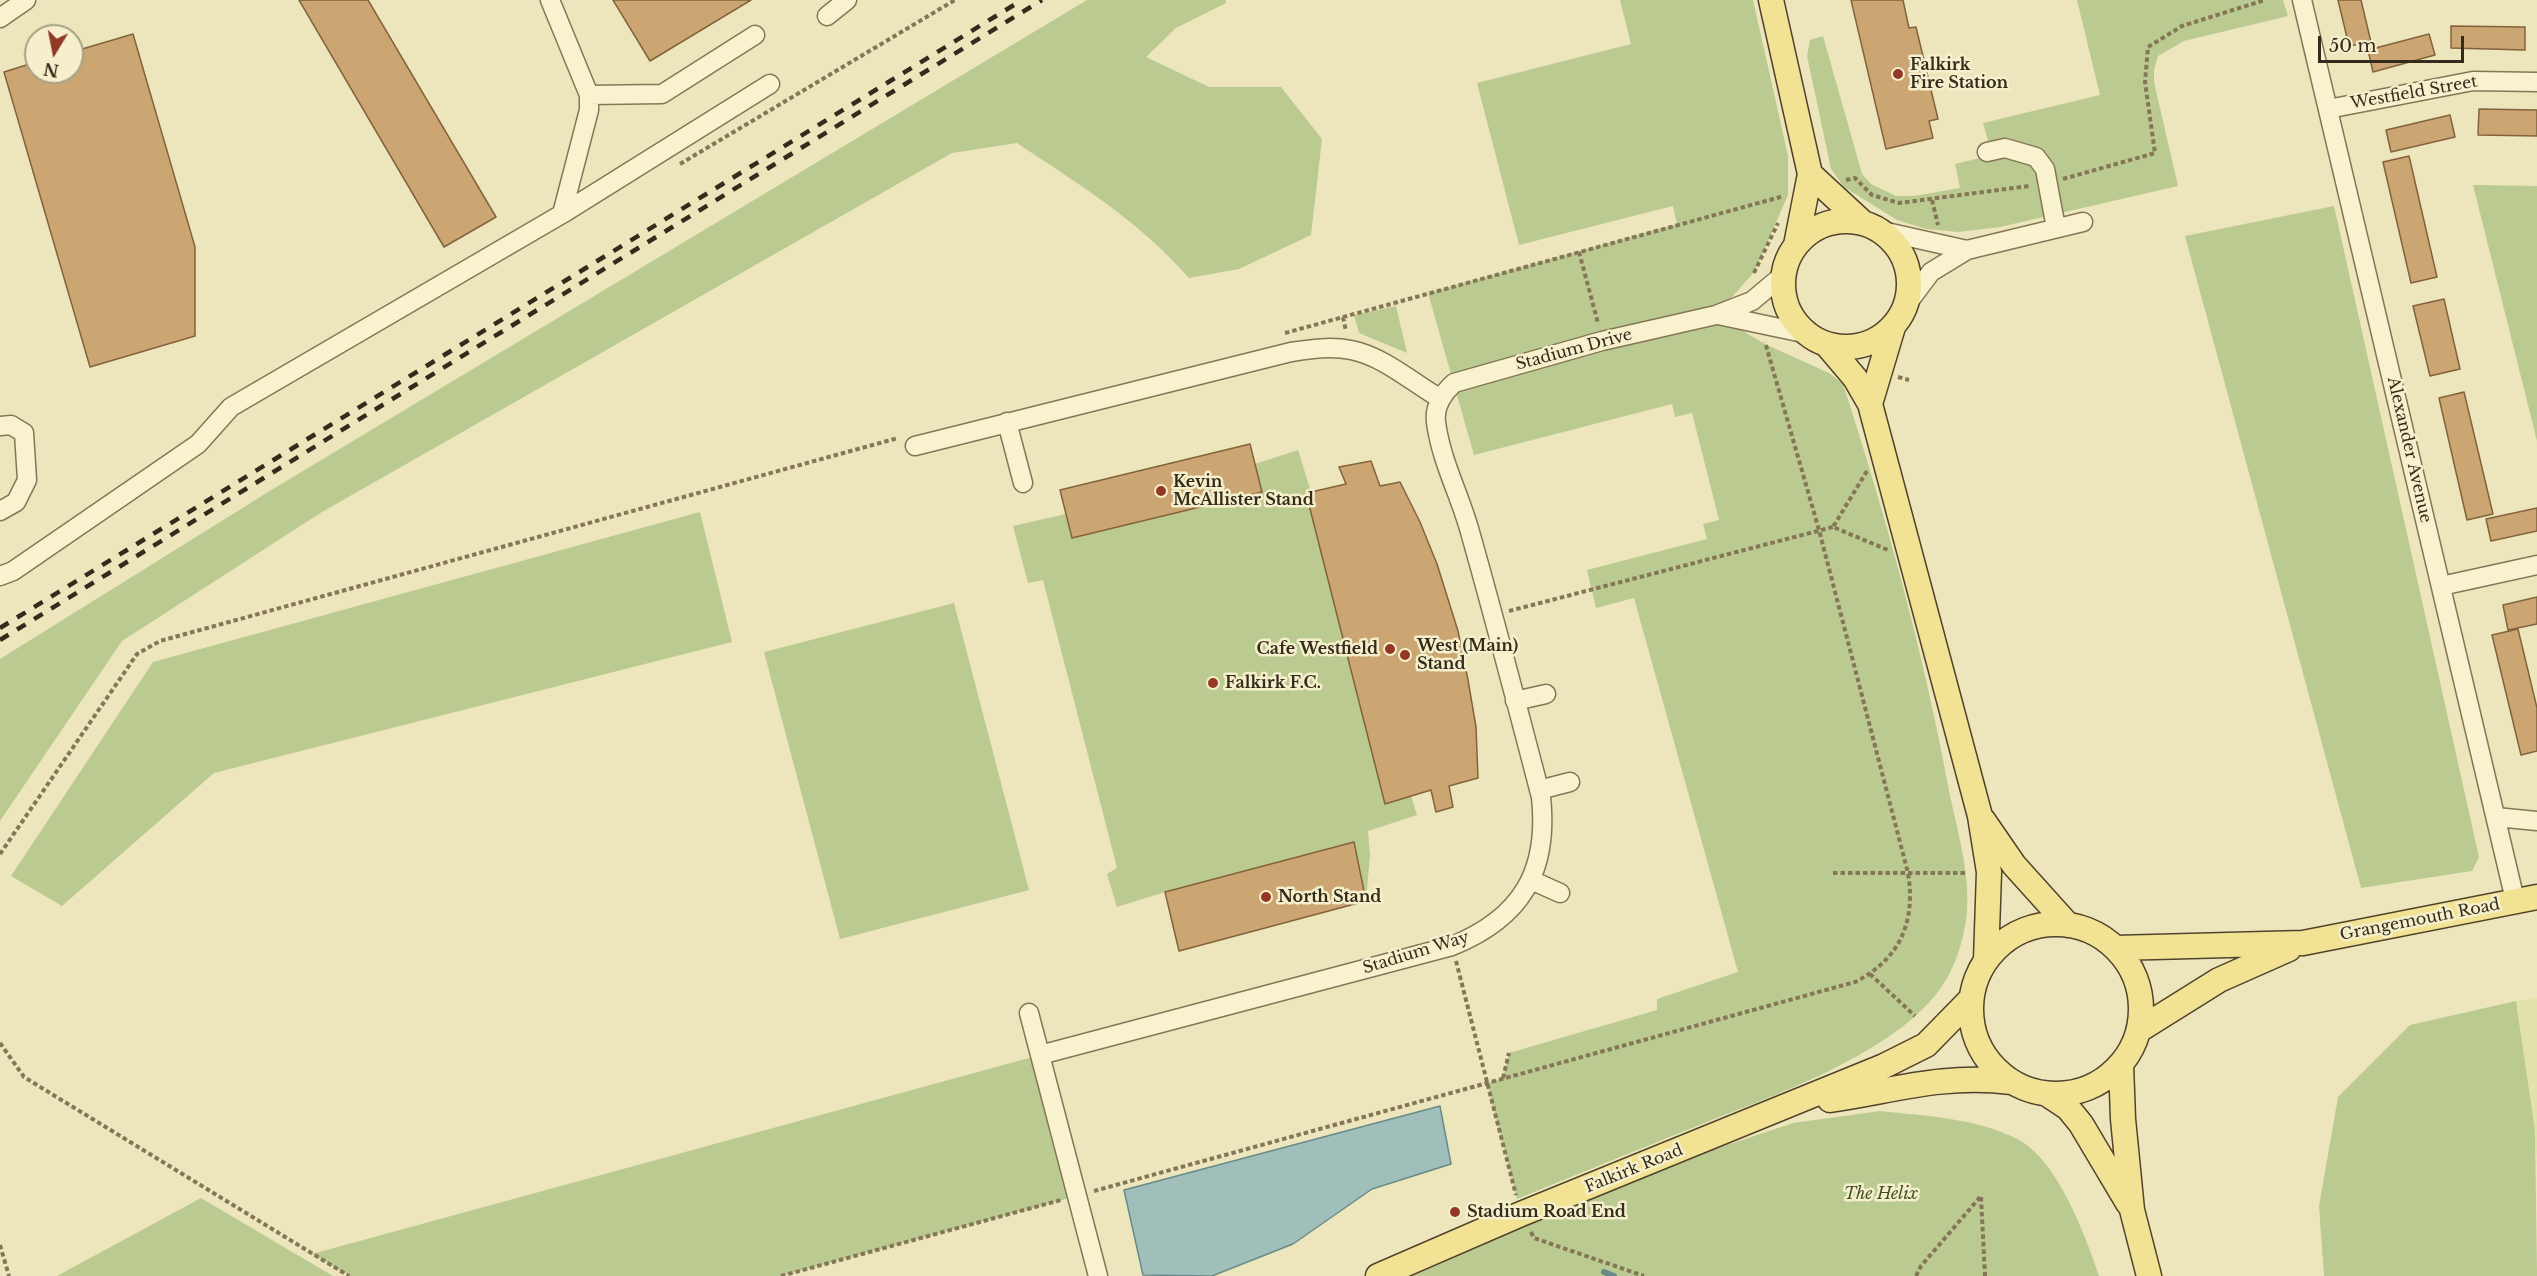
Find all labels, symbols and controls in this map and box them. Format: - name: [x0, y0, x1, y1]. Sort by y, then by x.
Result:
- north arrow: [24, 24, 84, 84]
- scale bar: [2321, 24, 2466, 62]
- text: 50 m: [2329, 35, 2377, 57]
- place label: Falkirk Fire Station: [1910, 55, 2008, 93]
- text: N: [42, 59, 60, 81]
- marker: Falkirk Fire Station: [1891, 67, 1905, 81]
- street label: Westfield Street: [2349, 72, 2479, 114]
- street label: Stadium Drive: [1514, 325, 1634, 375]
- street label: Alexander Avenue: [2383, 375, 2435, 525]
- place label: Kevin McAllister Stand: [1173, 472, 1314, 510]
- marker: Kevin McAllister Stand: [1154, 484, 1168, 498]
- place label: West (Main) Stand: [1417, 636, 1518, 674]
- place label: Cafe Westfield: [1257, 639, 1378, 659]
- marker: Cafe Westfield: [1383, 642, 1397, 656]
- marker: West (Main) Stand: [1398, 648, 1412, 662]
- place label: Falkirk F.C.: [1225, 673, 1321, 693]
- marker: Falkirk F.C.: [1206, 676, 1220, 690]
- place label: North Stand: [1278, 887, 1381, 907]
- marker: North Stand: [1259, 890, 1273, 904]
- street label: Grangemouth Road: [2338, 895, 2502, 945]
- street label: Stadium Way: [1361, 928, 1471, 978]
- street label: Falkirk Road: [1582, 1141, 1686, 1197]
- park label: The Helix: [1844, 1184, 1918, 1204]
- place label: Stadium Road End: [1467, 1202, 1626, 1222]
- marker: Stadium Road End: [1448, 1205, 1462, 1219]

